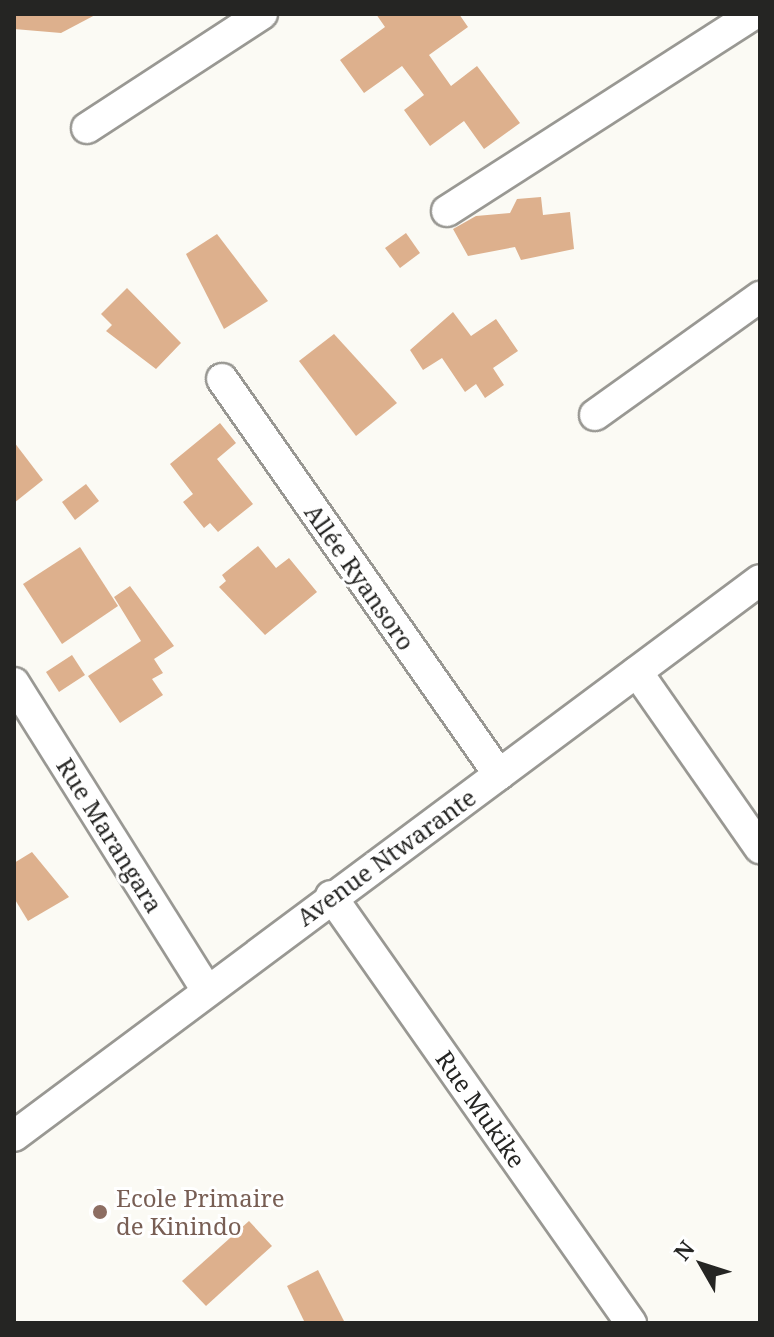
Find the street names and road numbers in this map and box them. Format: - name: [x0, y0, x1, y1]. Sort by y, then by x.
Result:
- street label: Allée Ryansoro: [299, 499, 421, 655]
- street label: Rue Marangara: [51, 752, 169, 918]
- street label: Avenue Ntwarante: [291, 782, 481, 932]
- street label: Rue Mukike: [430, 1045, 532, 1173]

